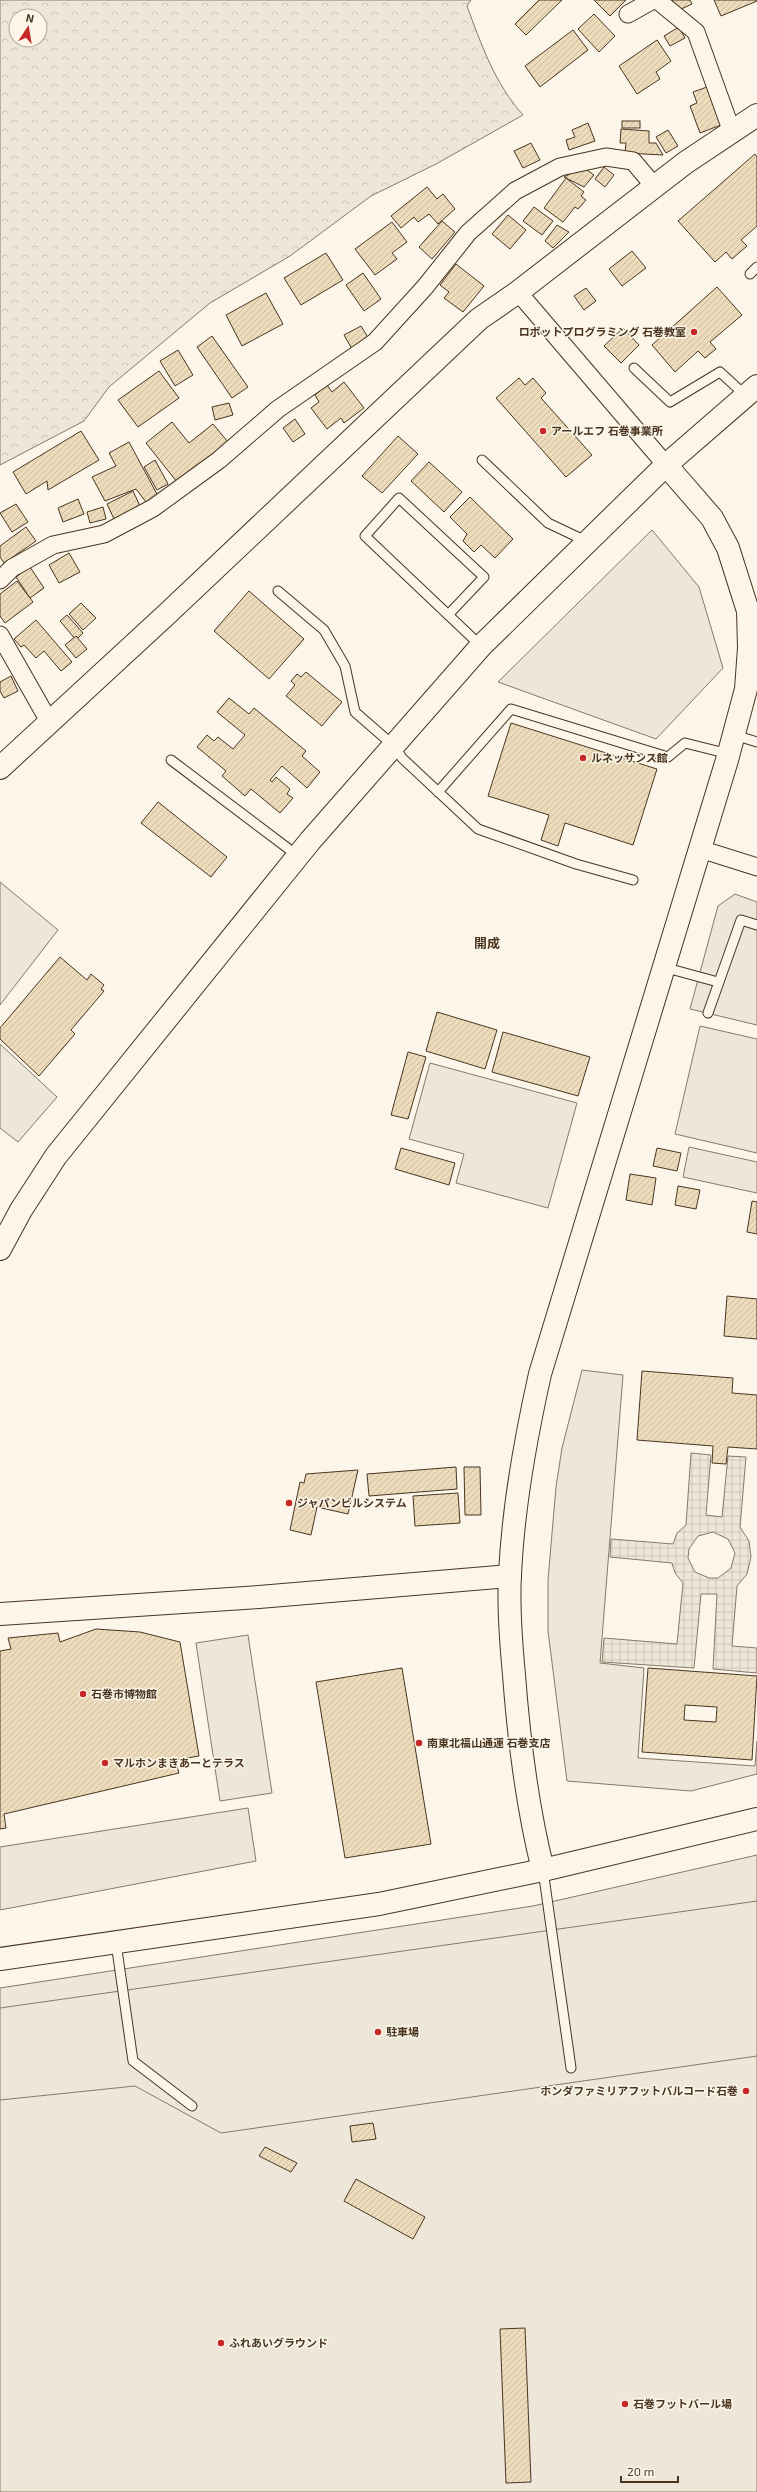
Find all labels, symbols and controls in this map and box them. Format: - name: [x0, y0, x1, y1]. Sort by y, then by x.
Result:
- north arrow: [8, 8, 48, 48]
- text: N: [25, 11, 35, 25]
- place label: ロボットプログラミング 石巻教室: [519, 325, 686, 338]
- marker: ロボットプログラミング 石巻教室: [689, 327, 699, 337]
- place label: アールエフ 石巻事業所: [551, 424, 663, 437]
- marker: アールエフ 石巻事業所: [538, 426, 548, 436]
- place label: ルネッサンス館: [591, 751, 668, 764]
- marker: ルネッサンス館: [578, 753, 588, 763]
- district label: 開成: [474, 935, 500, 951]
- place label: ジャパンビルシステム: [297, 1496, 407, 1509]
- marker: ジャパンビルシステム: [284, 1498, 294, 1508]
- place label: 石巻市博物館: [91, 1687, 157, 1700]
- marker: 石巻市博物館: [78, 1689, 88, 1699]
- place label: 南東北福山通運 石巻支店: [427, 1736, 550, 1749]
- marker: 南東北福山通運 石巻支店: [414, 1738, 424, 1748]
- place label: マルホンまきあーとテラス: [113, 1756, 245, 1769]
- marker: マルホンまきあーとテラス: [100, 1758, 110, 1768]
- place label: 駐車場: [386, 2025, 419, 2038]
- marker: 駐車場: [373, 2027, 383, 2037]
- place label: ホンダファミリアフットバルコード石巻: [540, 2084, 738, 2097]
- marker: ホンダファミリアフットバルコード石巻: [741, 2086, 751, 2096]
- place label: ふれあいグラウンド: [229, 2336, 328, 2349]
- marker: ふれあいグラウンド: [216, 2338, 226, 2348]
- place label: 石巻フットバール場: [633, 2397, 732, 2410]
- marker: 石巻フットバール場: [620, 2399, 630, 2409]
- scale bar: [621, 2458, 678, 2484]
- text: 20 m: [627, 2464, 654, 2478]

